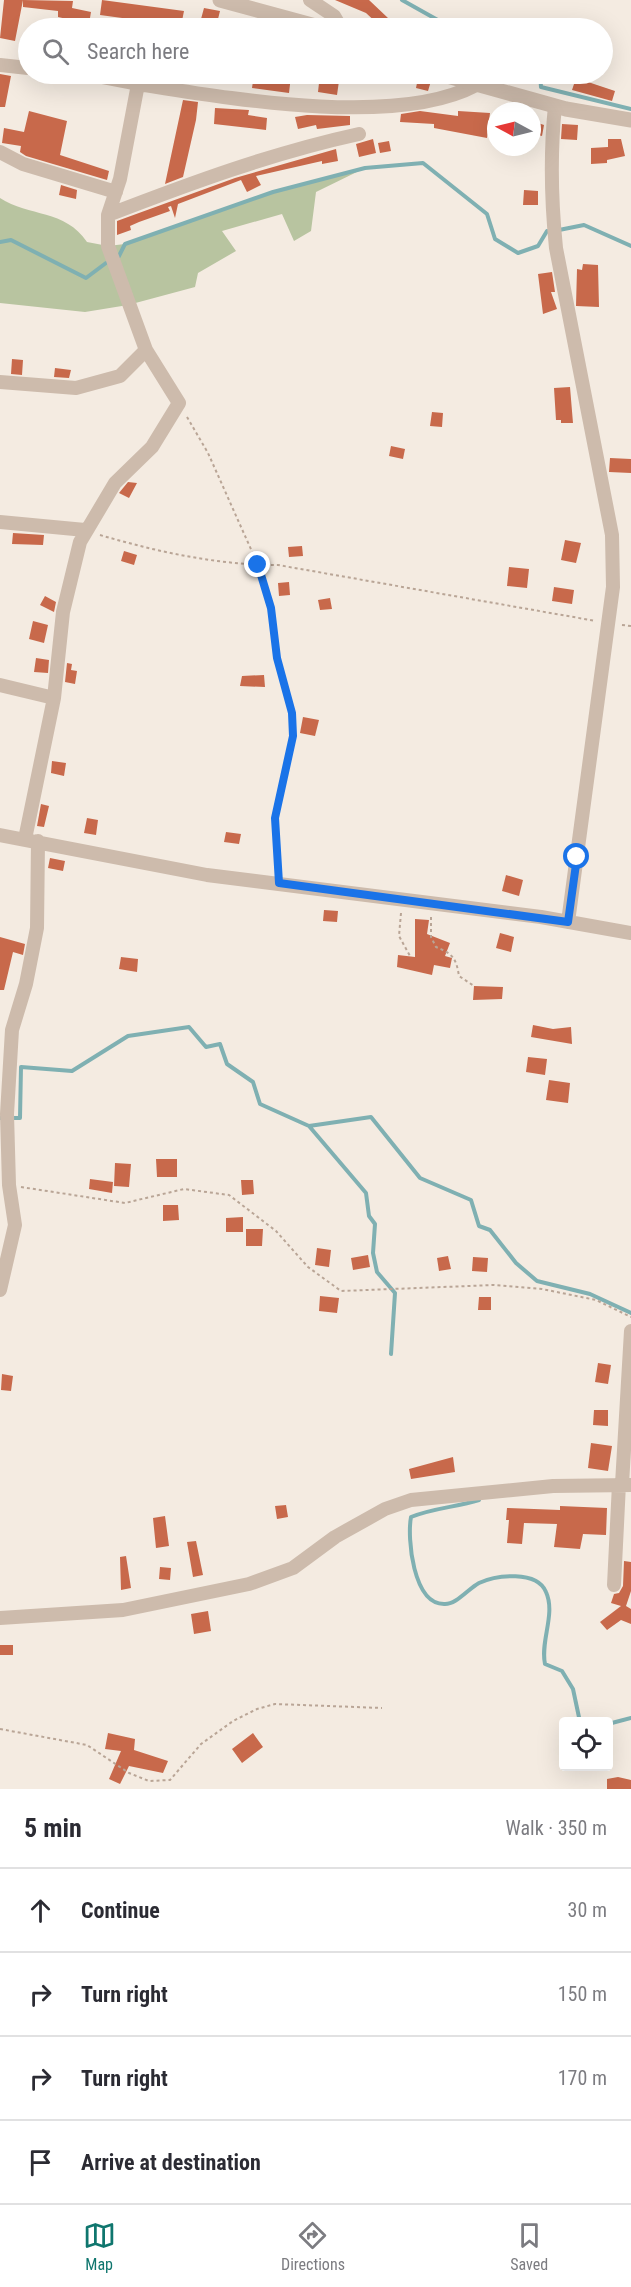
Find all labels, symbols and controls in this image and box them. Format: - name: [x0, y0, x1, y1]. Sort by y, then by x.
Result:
- search box: [18, 18, 613, 84]
- icon: search: [39, 35, 72, 68]
- text: Search here: [87, 39, 189, 64]
- north arrow: [487, 102, 541, 156]
- route end: [244, 551, 270, 577]
- route start: [563, 843, 589, 869]
- map controls: [559, 1717, 613, 1771]
- button: locate: [559, 1717, 613, 1771]
- text: 5 min: [24, 1813, 82, 1843]
- text: Walk · 350 m: [506, 1816, 607, 1840]
- icon: ahead: [24, 1894, 57, 1927]
- text: Continue: [81, 1898, 160, 1923]
- text: 30 m: [568, 1898, 607, 1922]
- icon: right: [24, 1978, 57, 2011]
- text: Turn right: [81, 1982, 168, 2007]
- text: 150 m: [558, 1982, 607, 2006]
- icon: right: [24, 2062, 57, 2095]
- text: Turn right: [81, 2066, 168, 2091]
- text: 170 m: [558, 2066, 607, 2090]
- icon: arrive: [24, 2146, 57, 2179]
- text: Arrive at destination: [81, 2150, 261, 2175]
- tab: Map: [83, 2219, 116, 2274]
- tab: Directions: [281, 2219, 345, 2274]
- tab: Saved: [510, 2219, 548, 2274]

